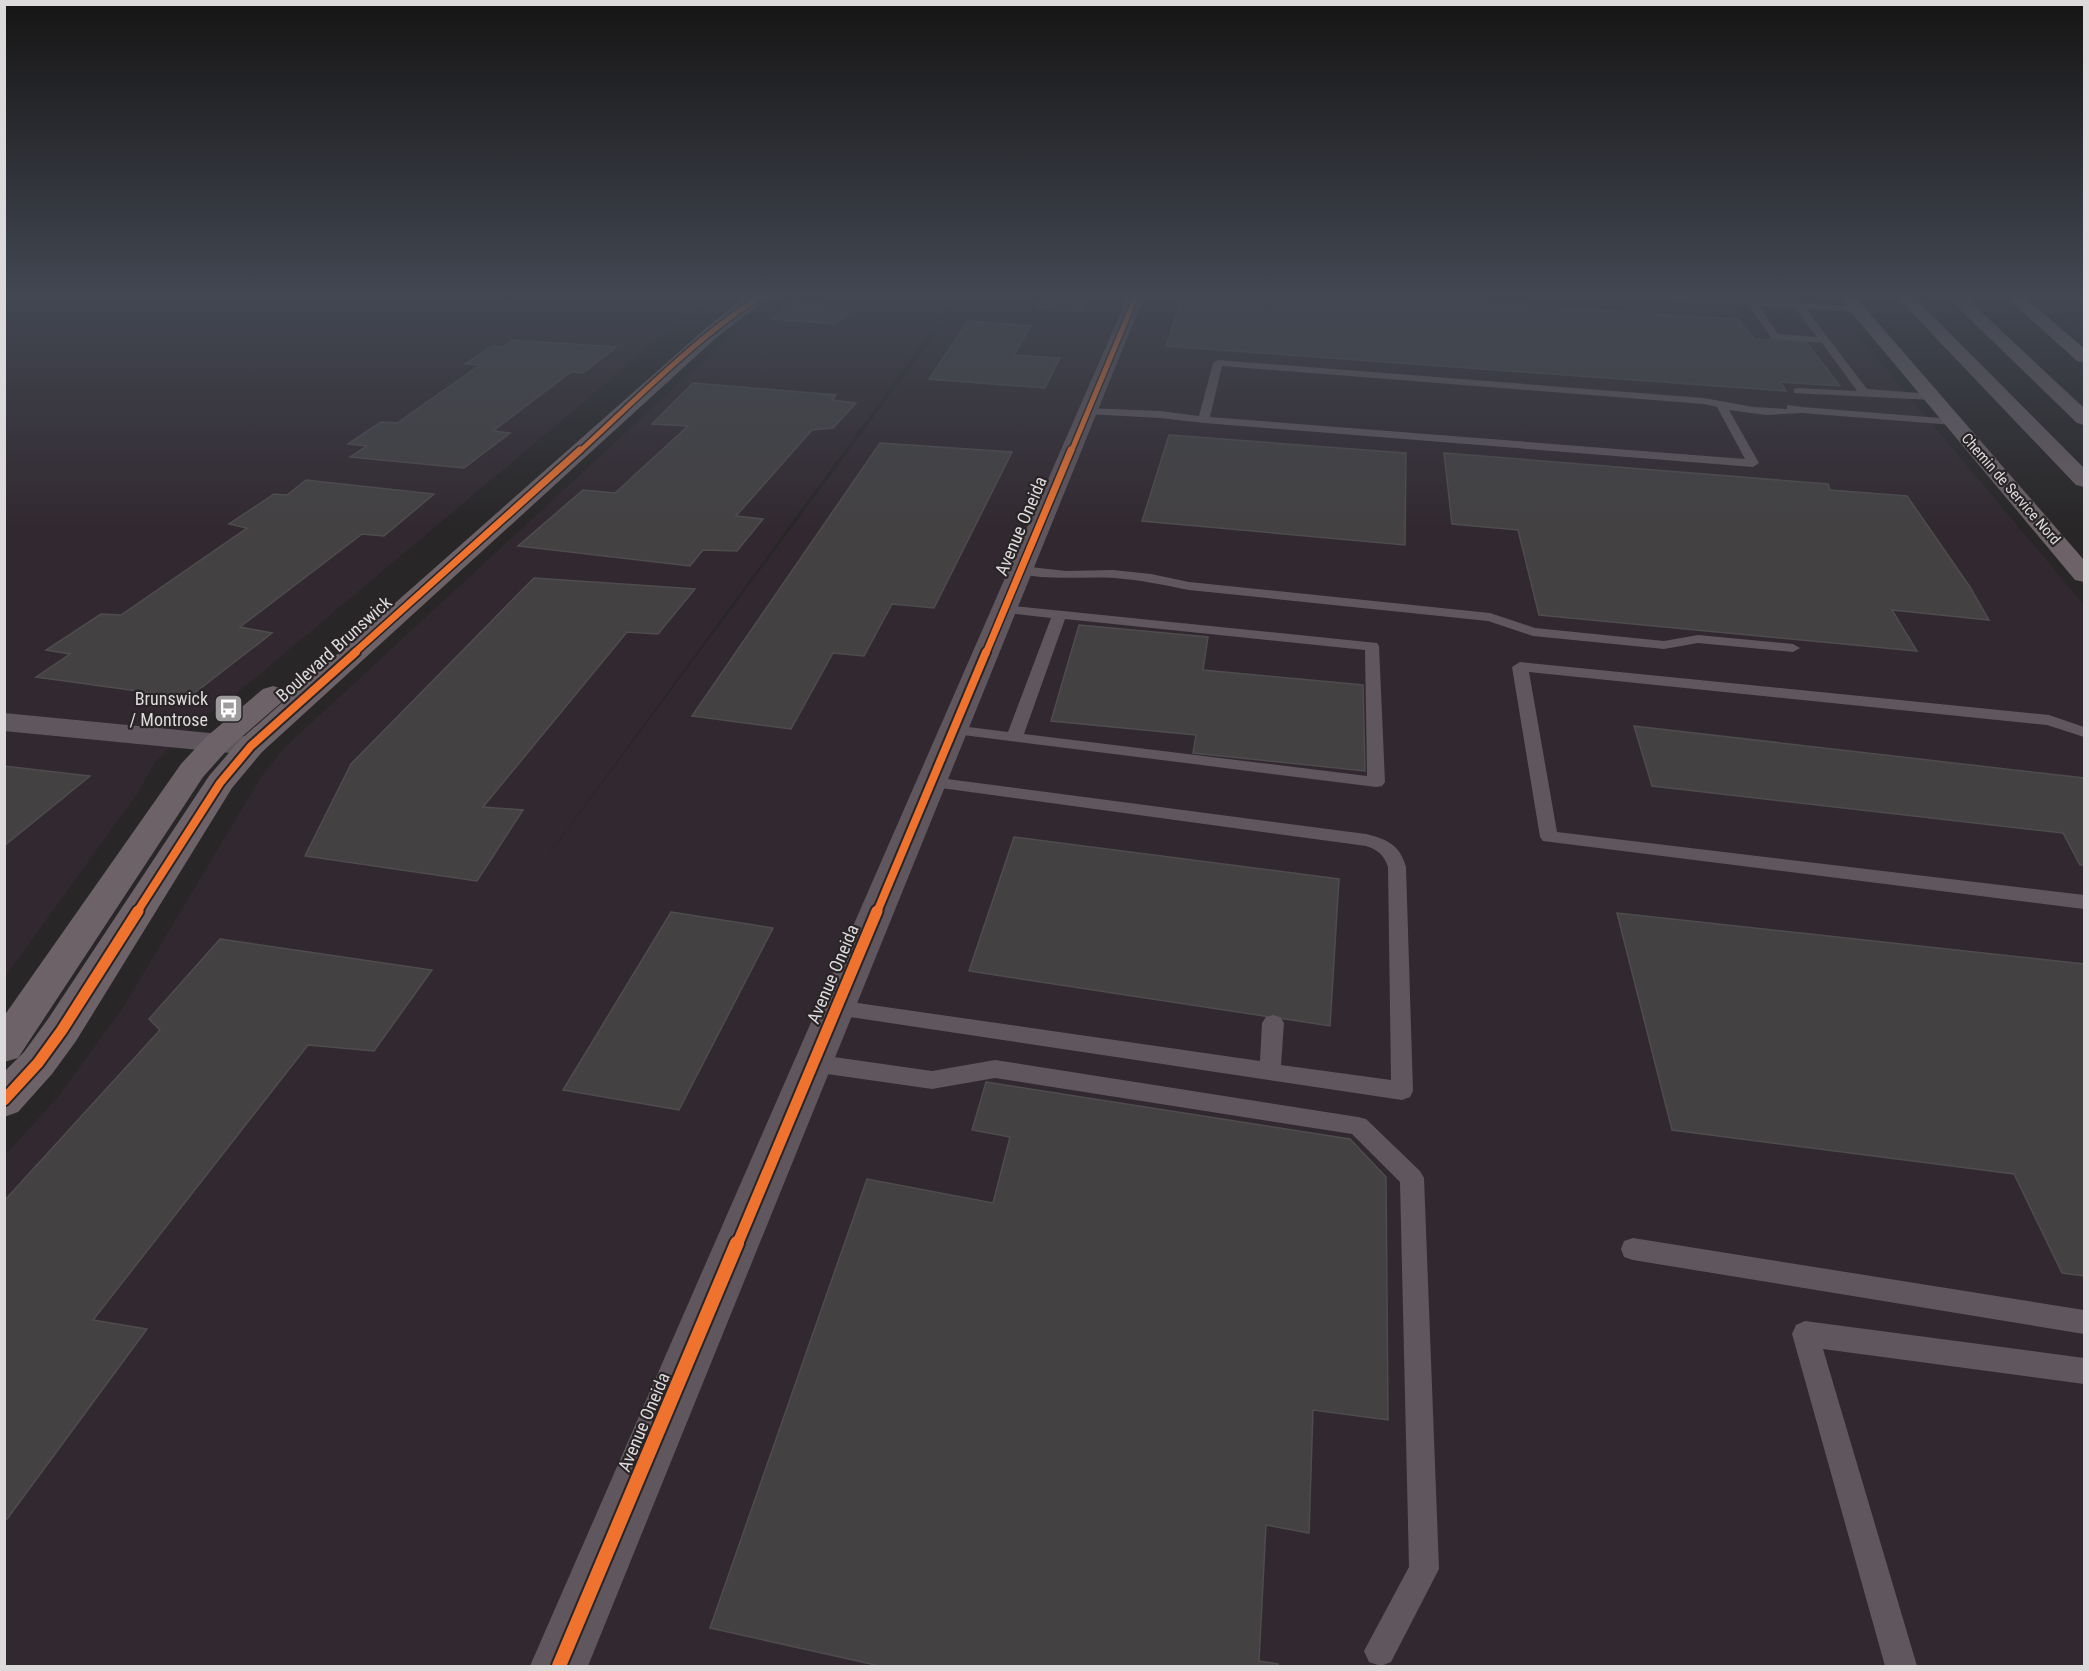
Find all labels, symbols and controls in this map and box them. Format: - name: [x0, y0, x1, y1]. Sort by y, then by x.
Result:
- street label: Chemin de Service Nord: [1958, 430, 2064, 548]
- street label: Avenue Oneida: [990, 473, 1051, 579]
- street label: Boulevard Brunswick: [272, 591, 396, 706]
- place label: Brunswick / Montrose: [130, 688, 208, 730]
- bus stop icon: Brunswick / Montrose: [213, 693, 245, 725]
- street label: Avenue Oneida: [802, 921, 863, 1027]
- street label: Avenue Oneida: [613, 1369, 674, 1475]

